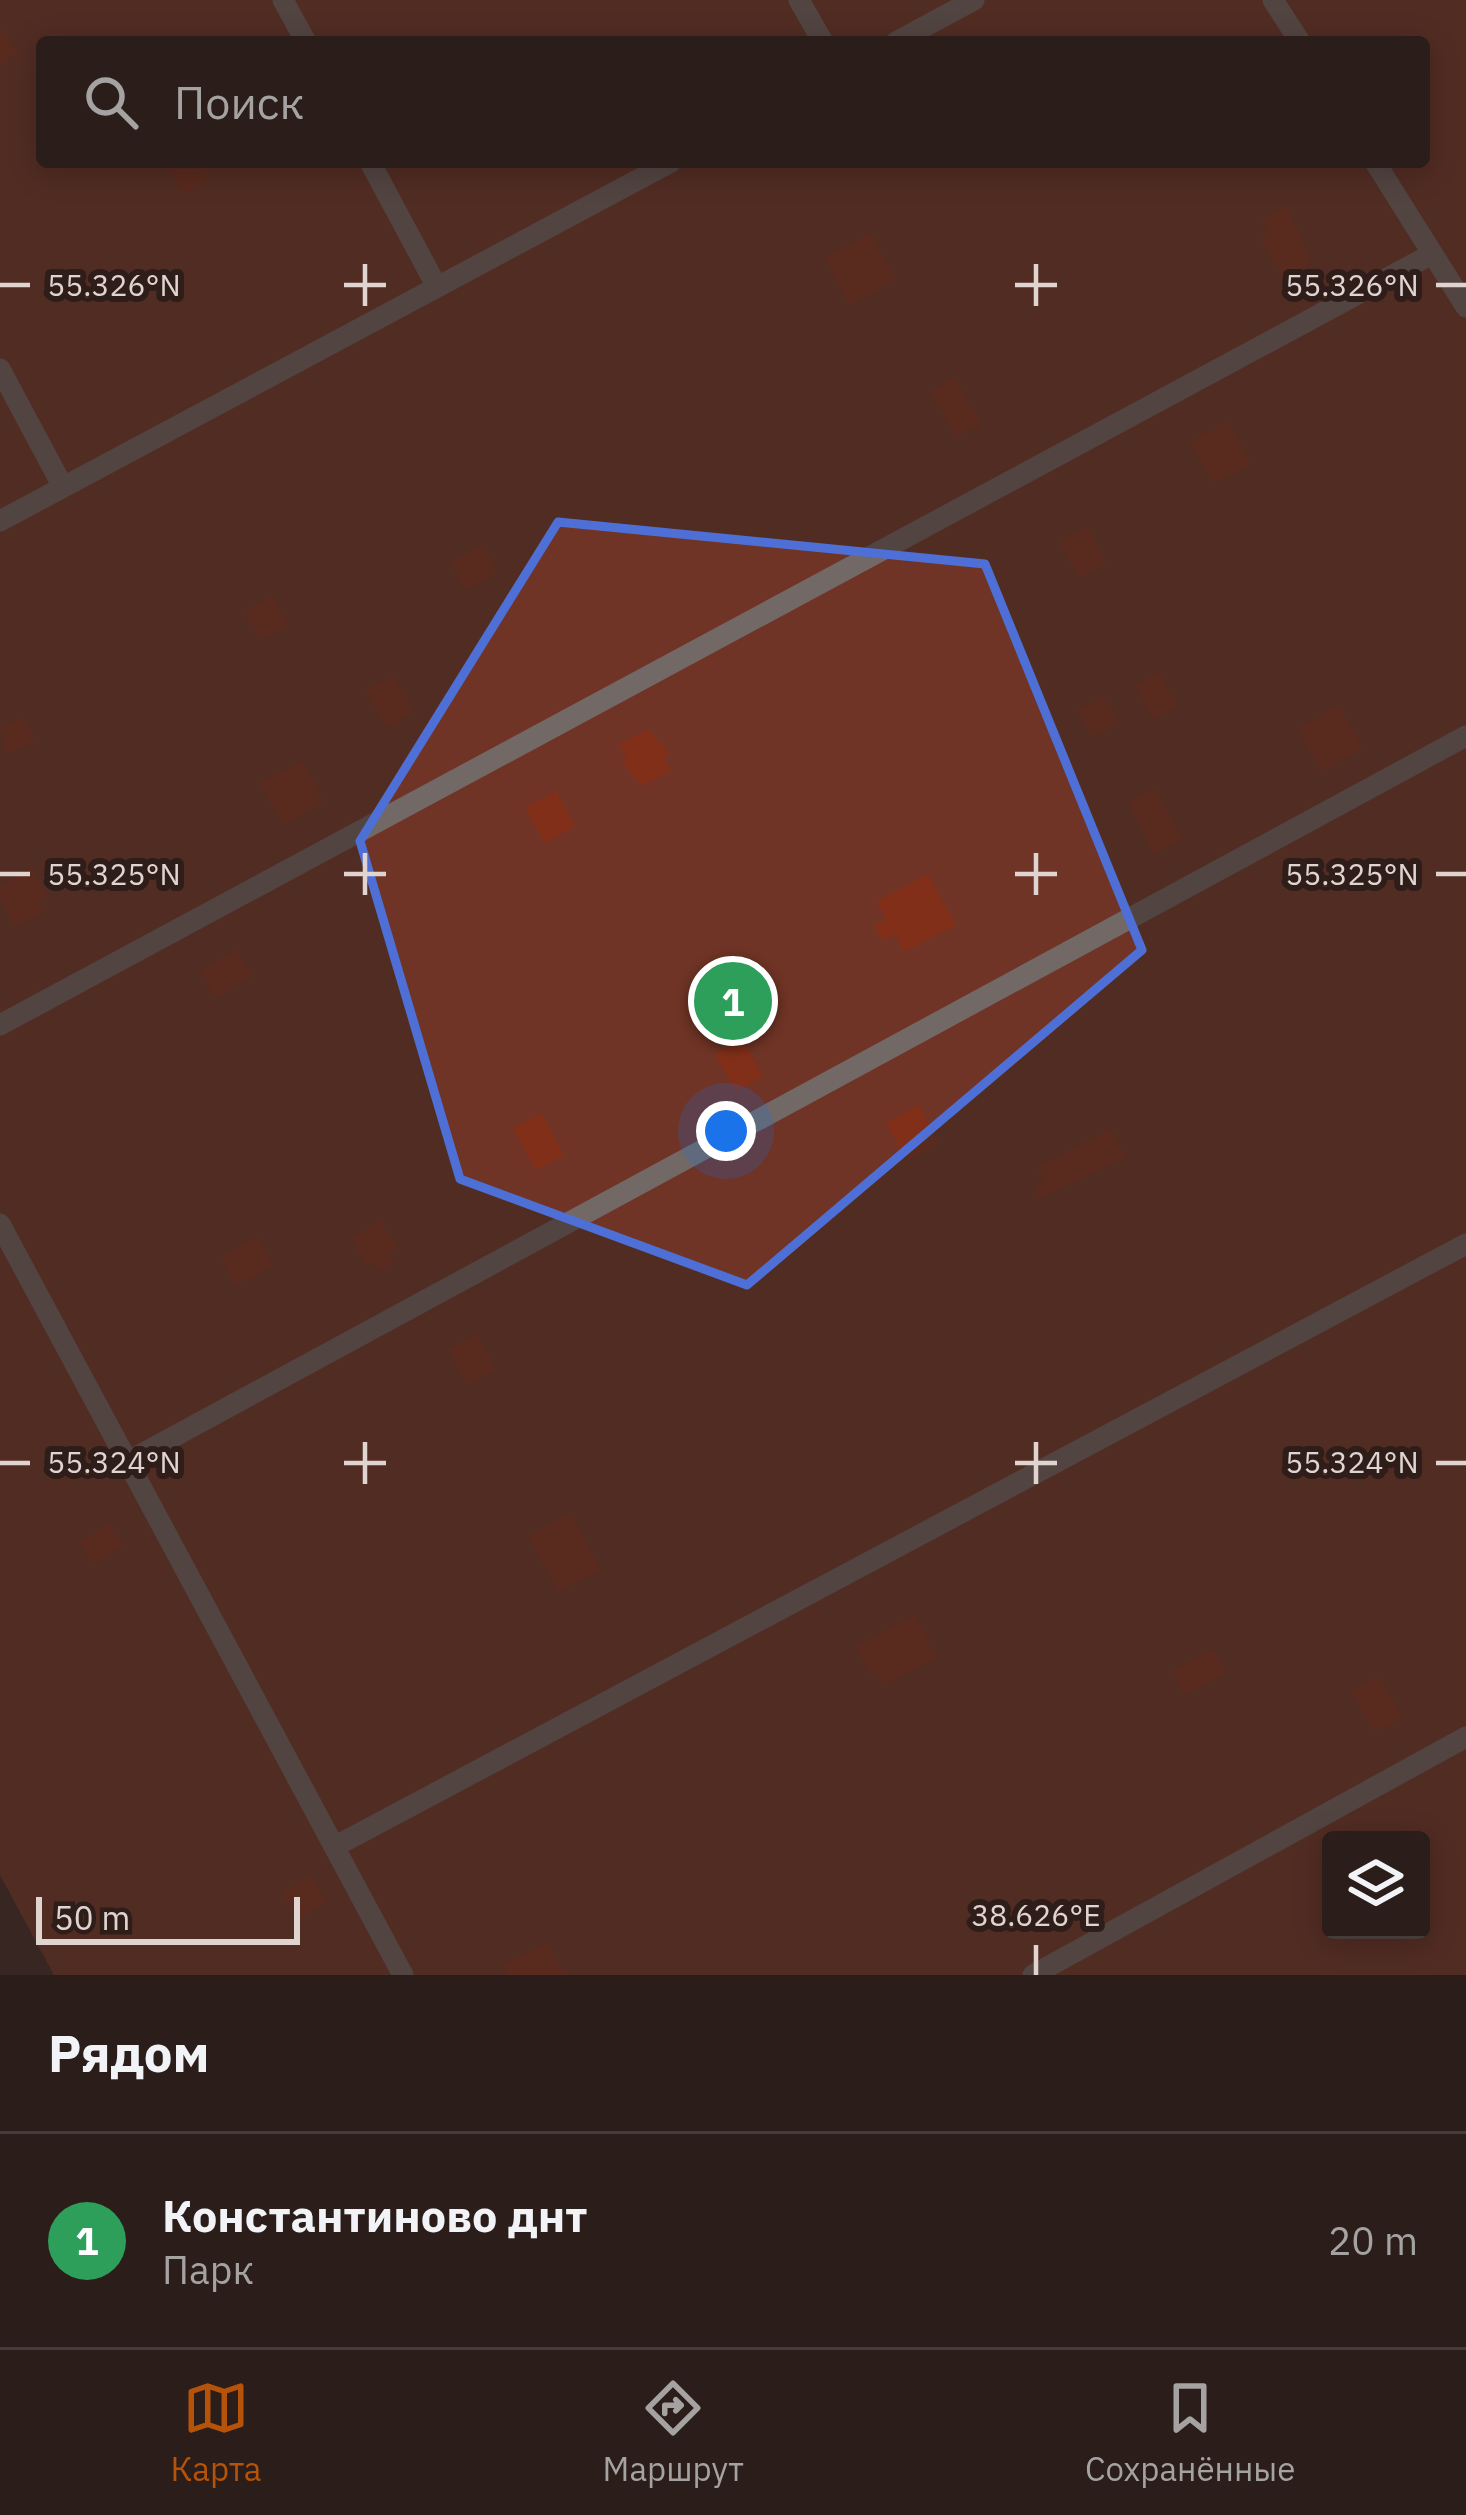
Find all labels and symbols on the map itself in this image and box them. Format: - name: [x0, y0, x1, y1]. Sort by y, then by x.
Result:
- text: 55.326°N: [47, 265, 181, 304]
- text: 55.326°N: [1285, 265, 1419, 304]
- text: 55.325°N: [47, 854, 181, 893]
- text: 55.325°N: [1285, 854, 1419, 893]
- pin: 1: [694, 956, 772, 1046]
- your location: [696, 1101, 756, 1161]
- text: 55.324°N: [47, 1442, 181, 1481]
- text: 55.324°N: [1285, 1442, 1419, 1481]
- scale bar: [36, 1891, 300, 1944]
- text: 38.626°E: [971, 1895, 1101, 1934]

